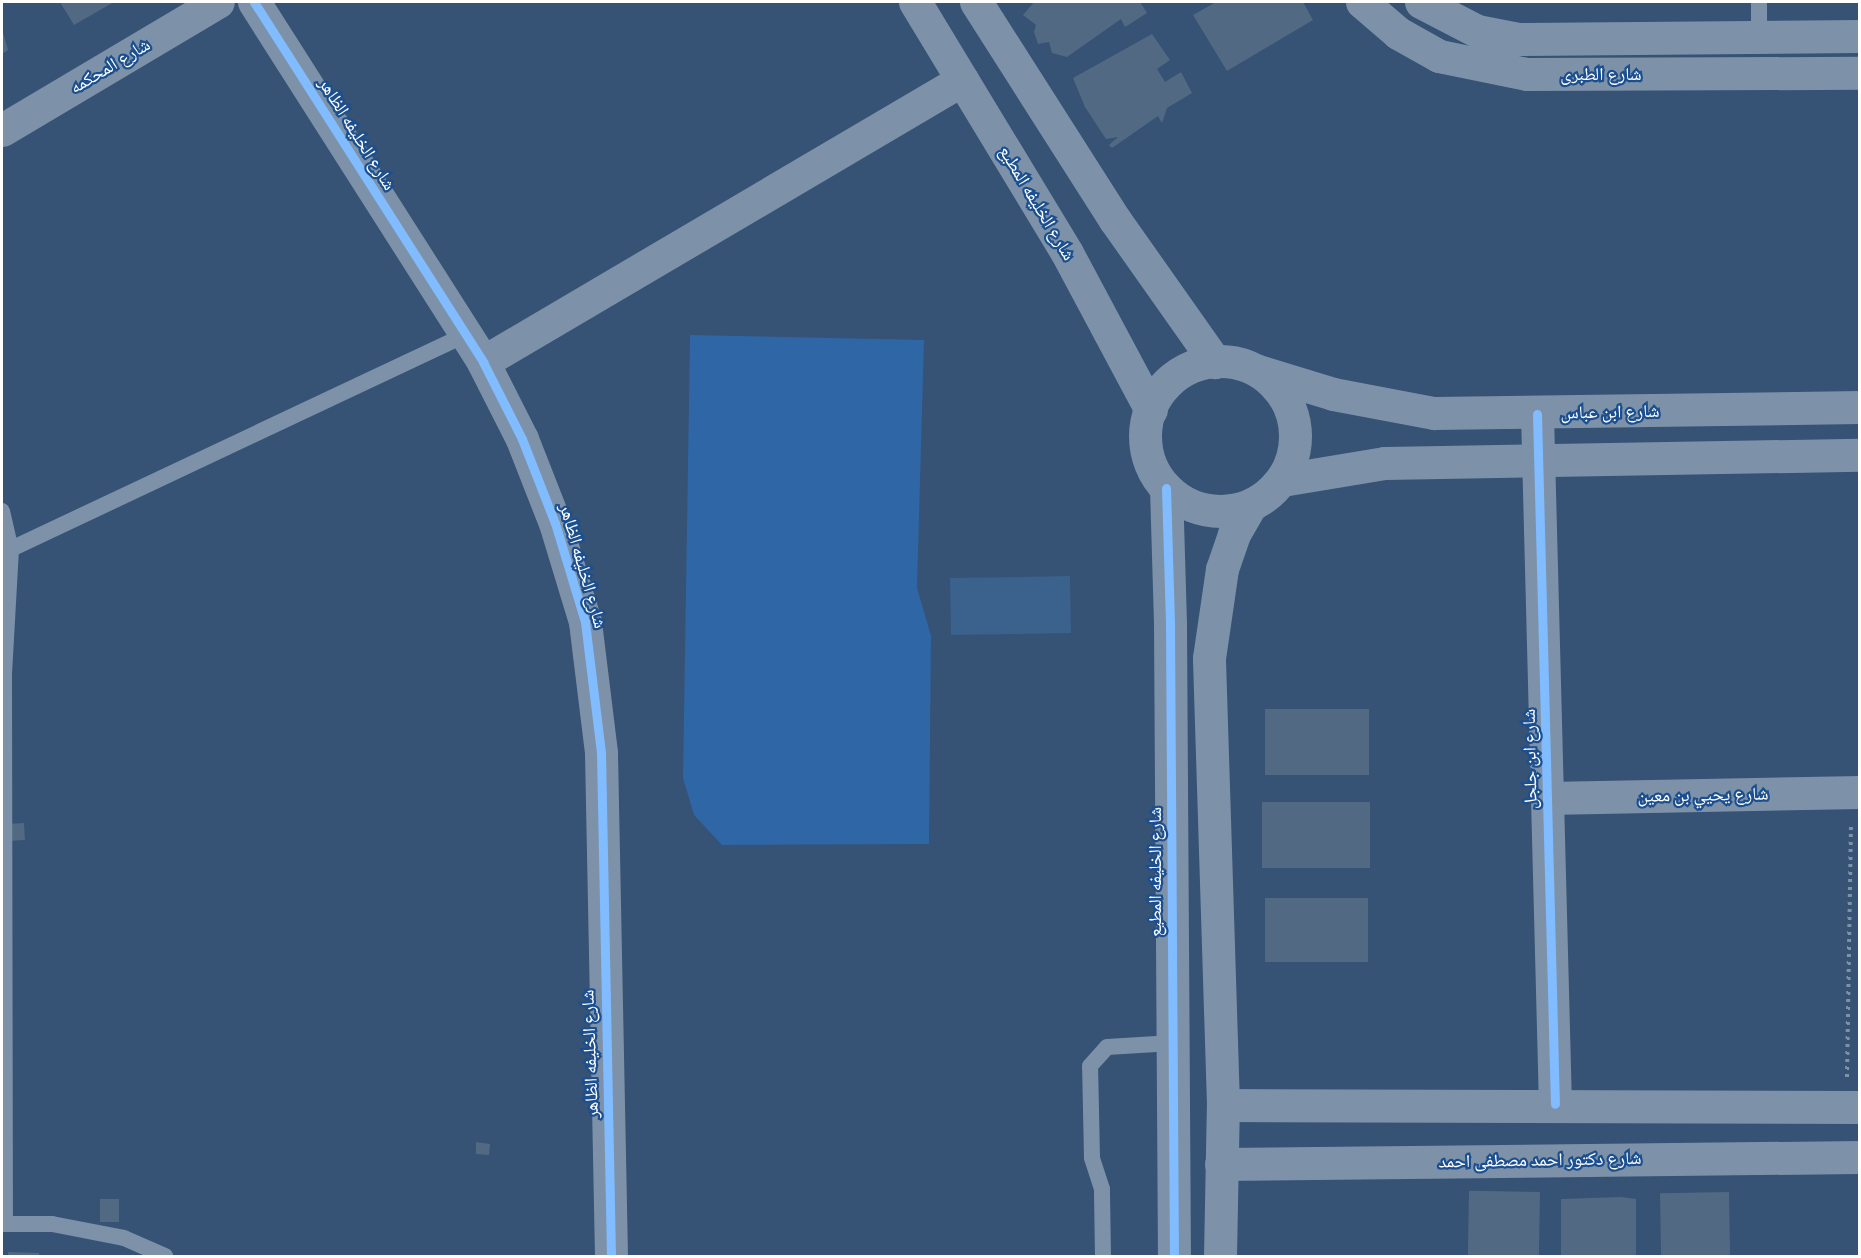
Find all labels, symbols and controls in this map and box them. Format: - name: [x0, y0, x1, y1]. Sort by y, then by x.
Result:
- street label: شارع المحكمه: [66, 34, 154, 98]
- street label: شارع الطبرى: [1560, 63, 1642, 85]
- street label: شارع الخليفه الظاهر: [314, 74, 400, 194]
- street label: شارع الخليفه المطيع: [994, 142, 1080, 264]
- street label: شارع ابن عباس: [1560, 400, 1660, 424]
- street label: شارع الخليفه الظاهر: [555, 501, 611, 631]
- street label: شارع ابن جلجل: [1518, 709, 1542, 809]
- street label: شارع يحيي بن معين: [1637, 783, 1769, 807]
- street label: شارع الخليفه المطيع: [1144, 807, 1166, 937]
- street label: شارع الخليفه الظاهر: [577, 989, 603, 1119]
- street label: شارع دكتور احمد مصطفى احمد: [1438, 1147, 1642, 1173]

